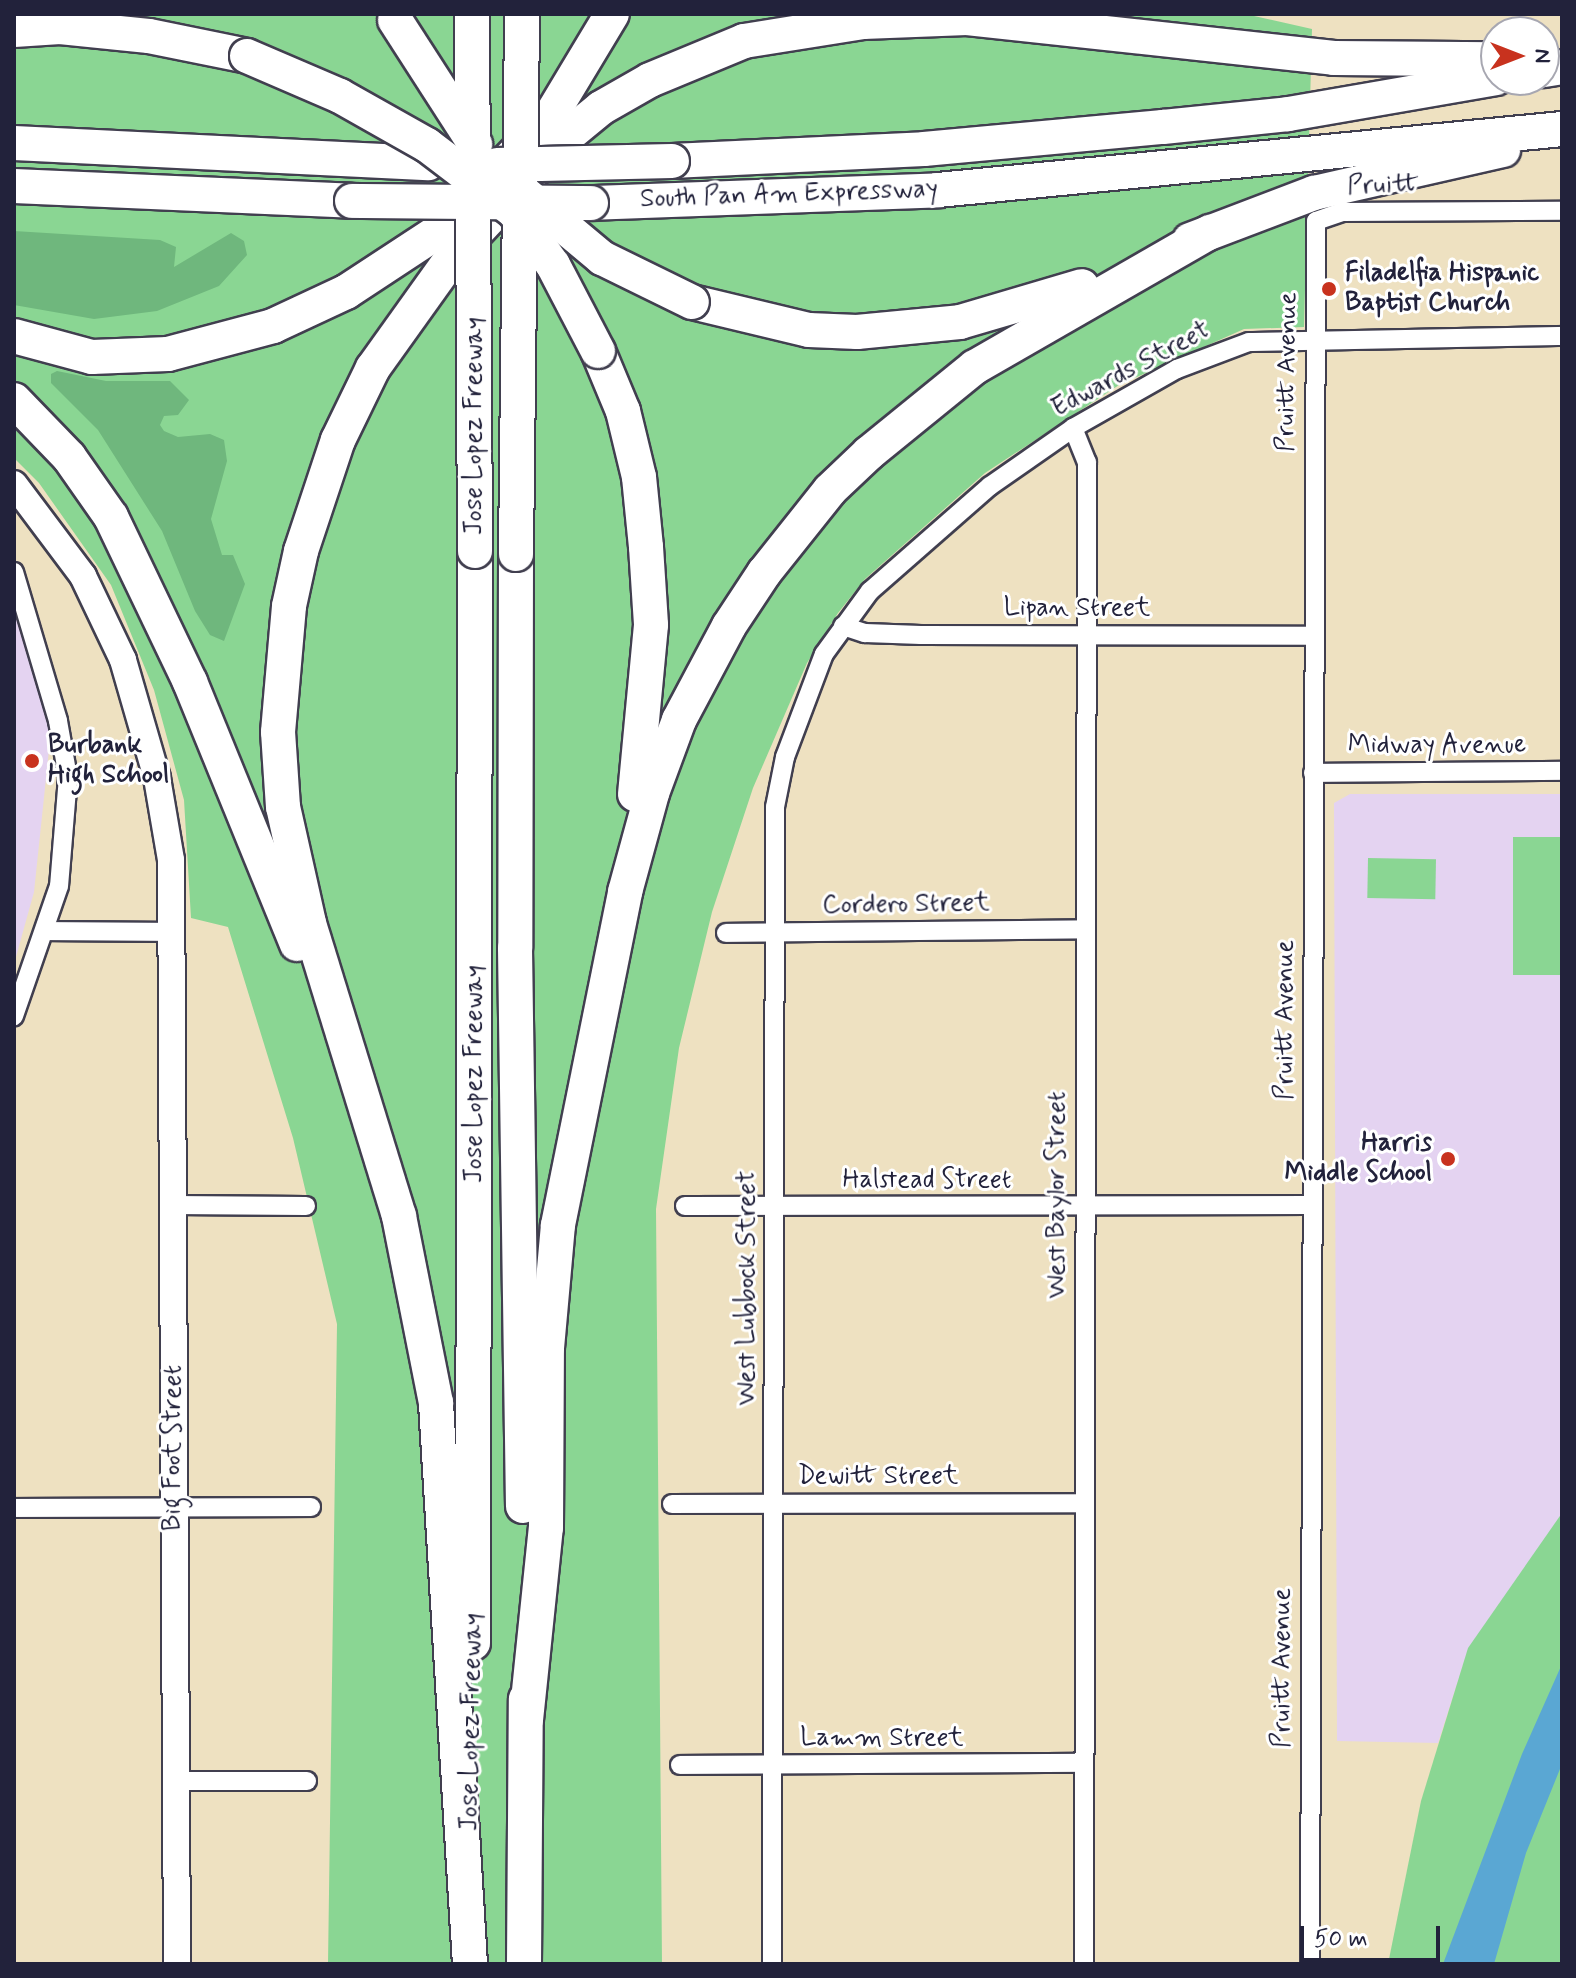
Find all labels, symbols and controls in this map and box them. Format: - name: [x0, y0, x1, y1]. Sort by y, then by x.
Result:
- north arrow: [1480, 16, 1560, 96]
- text: N: [1528, 49, 1556, 63]
- street label: Pruitt: [1347, 169, 1419, 203]
- street label: South Pan Am Expressway: [641, 174, 937, 216]
- place label: Filadelfia Hispanic Baptist Church: [1345, 258, 1536, 320]
- marker: Filadelfia Hispanic Baptist Church: [1320, 280, 1338, 298]
- street label: Pruitt Avenue: [1271, 292, 1305, 452]
- street label: Jose Lopez Freeway: [459, 315, 491, 537]
- street label: Edwards Street: [1047, 316, 1215, 424]
- street label: Lipan Street: [1004, 593, 1150, 625]
- place label: Burbank High School: [48, 730, 169, 792]
- street label: Midway Avenue: [1349, 730, 1525, 762]
- marker: Burbank High School: [23, 752, 41, 770]
- street label: Cordero Street: [822, 888, 990, 922]
- street label: Pruitt Avenue: [1270, 940, 1302, 1100]
- street label: Jose Lopez Freeway: [459, 963, 491, 1185]
- street label: West Baylor Street: [1042, 1089, 1074, 1301]
- place label: Harris Middle School: [1283, 1128, 1432, 1190]
- marker: Harris Middle School: [1439, 1150, 1457, 1168]
- street label: Halstead Street: [840, 1165, 1014, 1197]
- street label: West Lubbock Street: [732, 1171, 764, 1405]
- street label: Big Foot Street: [158, 1365, 190, 1531]
- street label: Dewitt Street: [798, 1461, 958, 1493]
- street label: Pruitt Avenue: [1267, 1588, 1299, 1748]
- street label: Jose Lopez Freeway: [454, 1611, 490, 1833]
- street label: Lamm Street: [800, 1723, 964, 1755]
- scale bar: [1304, 1910, 1444, 1960]
- text: 50 m: [1314, 1924, 1368, 1955]

